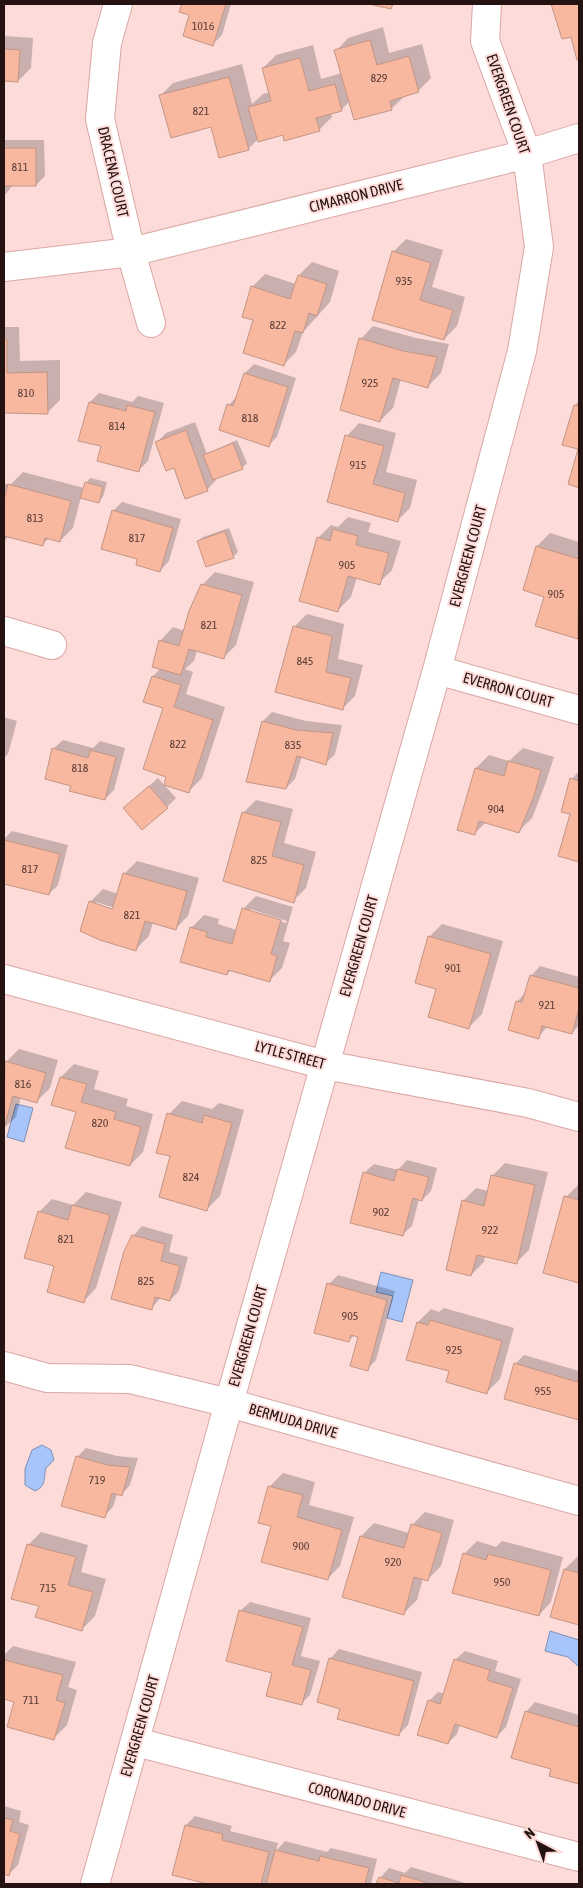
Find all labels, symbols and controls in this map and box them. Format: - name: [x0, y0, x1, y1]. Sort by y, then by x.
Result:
- house number: 1016: [192, 19, 215, 33]
- street label: EVERGREEN COURT: [483, 52, 534, 157]
- house number: 829: [371, 71, 388, 85]
- house number: 821: [193, 104, 210, 118]
- street label: DRACENA COURT: [95, 125, 132, 219]
- house number: 811: [12, 160, 29, 174]
- street label: CIMARRON DRIVE: [307, 176, 405, 215]
- house number: 935: [396, 274, 412, 288]
- house number: 822: [270, 318, 286, 332]
- house number: 925: [362, 376, 378, 390]
- house number: 810: [18, 386, 35, 400]
- house number: 818: [242, 411, 259, 425]
- house number: 814: [109, 419, 126, 433]
- house number: 915: [350, 458, 366, 472]
- street label: EVERGREEN COURT: [446, 503, 489, 609]
- house number: 813: [27, 511, 43, 525]
- house number: 817: [129, 531, 146, 545]
- house number: 905: [339, 558, 355, 572]
- house number: 905: [548, 587, 564, 601]
- house number: 821: [201, 618, 218, 632]
- house number: 845: [297, 654, 313, 668]
- street label: EVERRON COURT: [461, 669, 555, 711]
- house number: 822: [170, 737, 186, 751]
- house number: 835: [285, 738, 301, 752]
- house number: 818: [72, 761, 89, 775]
- house number: 904: [488, 802, 505, 816]
- house number: 825: [251, 853, 267, 867]
- house number: 817: [22, 862, 39, 876]
- street label: EVERGREEN COURT: [336, 893, 381, 999]
- house number: 821: [124, 908, 141, 922]
- house number: 901: [445, 961, 462, 975]
- house number: 921: [539, 998, 556, 1012]
- street label: LYTLE STREET: [253, 1037, 328, 1072]
- house number: 816: [15, 1077, 32, 1091]
- house number: 820: [92, 1116, 109, 1130]
- house number: 824: [183, 1170, 200, 1184]
- house number: 902: [373, 1205, 389, 1219]
- house number: 922: [482, 1223, 498, 1237]
- house number: 821: [58, 1232, 75, 1246]
- house number: 825: [138, 1274, 154, 1288]
- street label: EVERGREEN COURT: [225, 1283, 270, 1389]
- house number: 905: [342, 1309, 358, 1323]
- house number: 925: [446, 1343, 462, 1357]
- house number: 955: [535, 1384, 551, 1398]
- street label: BERMUDA DRIVE: [247, 1400, 340, 1441]
- house number: 719: [89, 1473, 106, 1487]
- house number: 900: [293, 1539, 310, 1553]
- house number: 920: [385, 1555, 402, 1569]
- house number: 950: [494, 1575, 511, 1589]
- house number: 715: [40, 1581, 56, 1595]
- street label: EVERGREEN COURT: [117, 1673, 162, 1779]
- house number: 711: [23, 1693, 40, 1707]
- street label: CORONADO DRIVE: [307, 1778, 408, 1821]
- north arrow: [513, 1818, 563, 1868]
- text: N: [521, 1824, 538, 1842]

